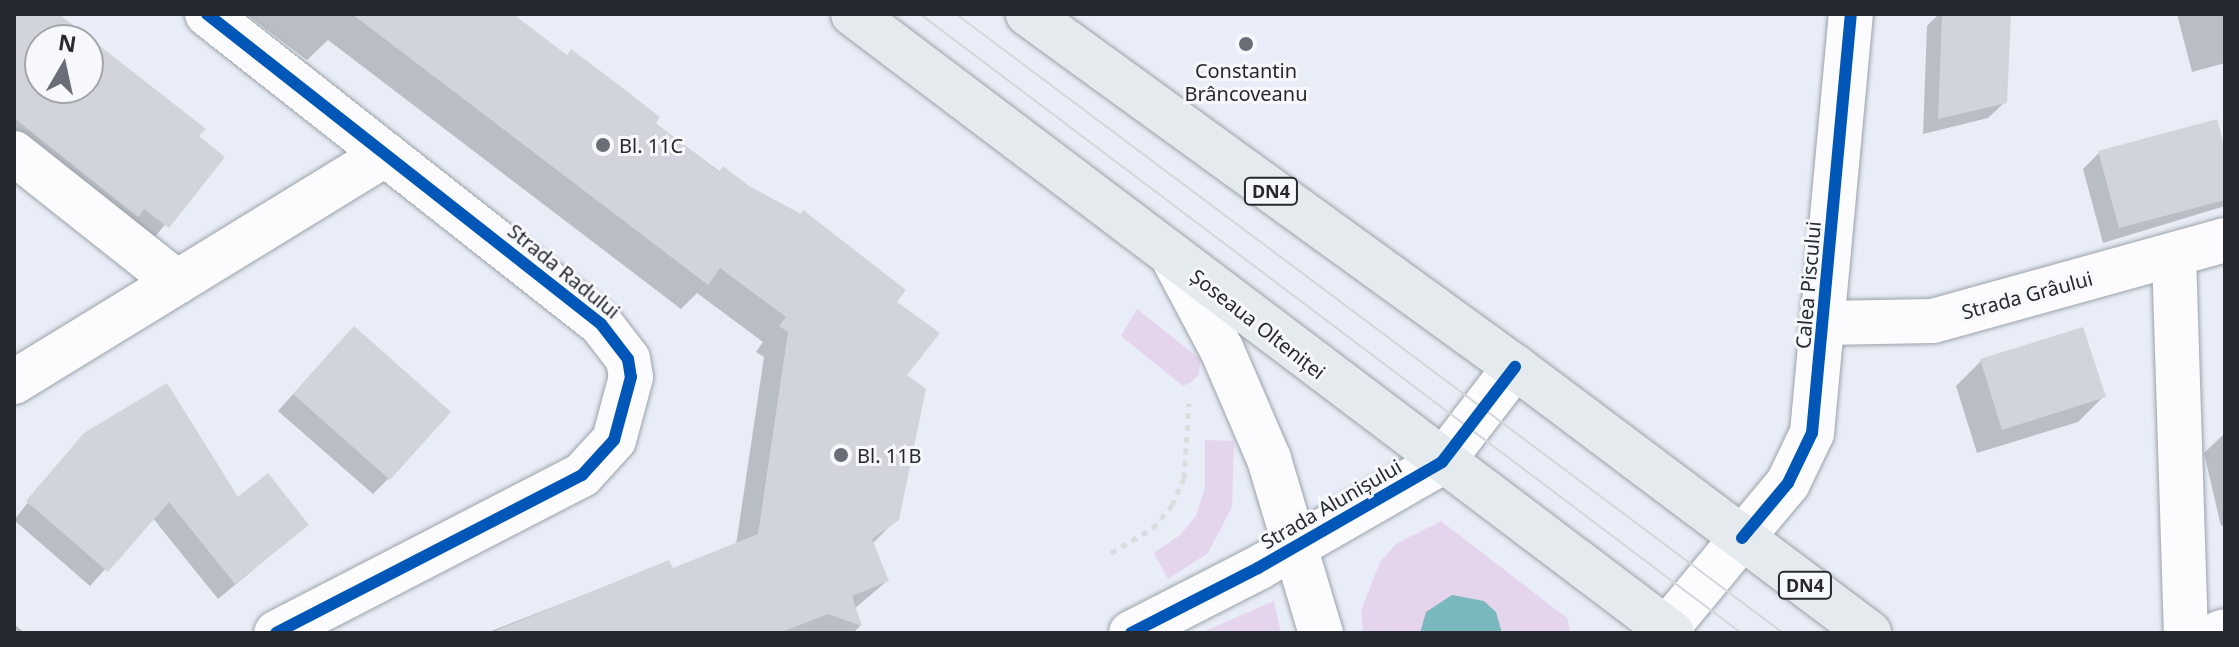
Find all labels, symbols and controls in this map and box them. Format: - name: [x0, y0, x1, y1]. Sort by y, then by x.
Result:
- north arrow: [24, 24, 104, 104]
- text: N: [56, 26, 79, 58]
- marker: Constantin Brâncoveanu: [1235, 33, 1257, 55]
- place label: Constantin Brâncoveanu: [1184, 58, 1308, 105]
- place label: Bl. 11C: [619, 133, 683, 157]
- marker: Bl. 11C: [594, 136, 612, 154]
- road number: DN4: [1243, 177, 1299, 205]
- street label: Strada Radului: [503, 219, 625, 323]
- street label: Calea Piscului: [1790, 220, 1826, 350]
- street label: Șoseaua Olteniței: [1186, 264, 1330, 384]
- street label: Strada Grâului: [1959, 266, 2095, 324]
- place label: Bl. 11B: [857, 443, 922, 467]
- marker: Bl. 11B: [832, 446, 850, 464]
- street label: Strada Alunișului: [1256, 454, 1406, 554]
- road number: DN4: [1777, 571, 1833, 599]

